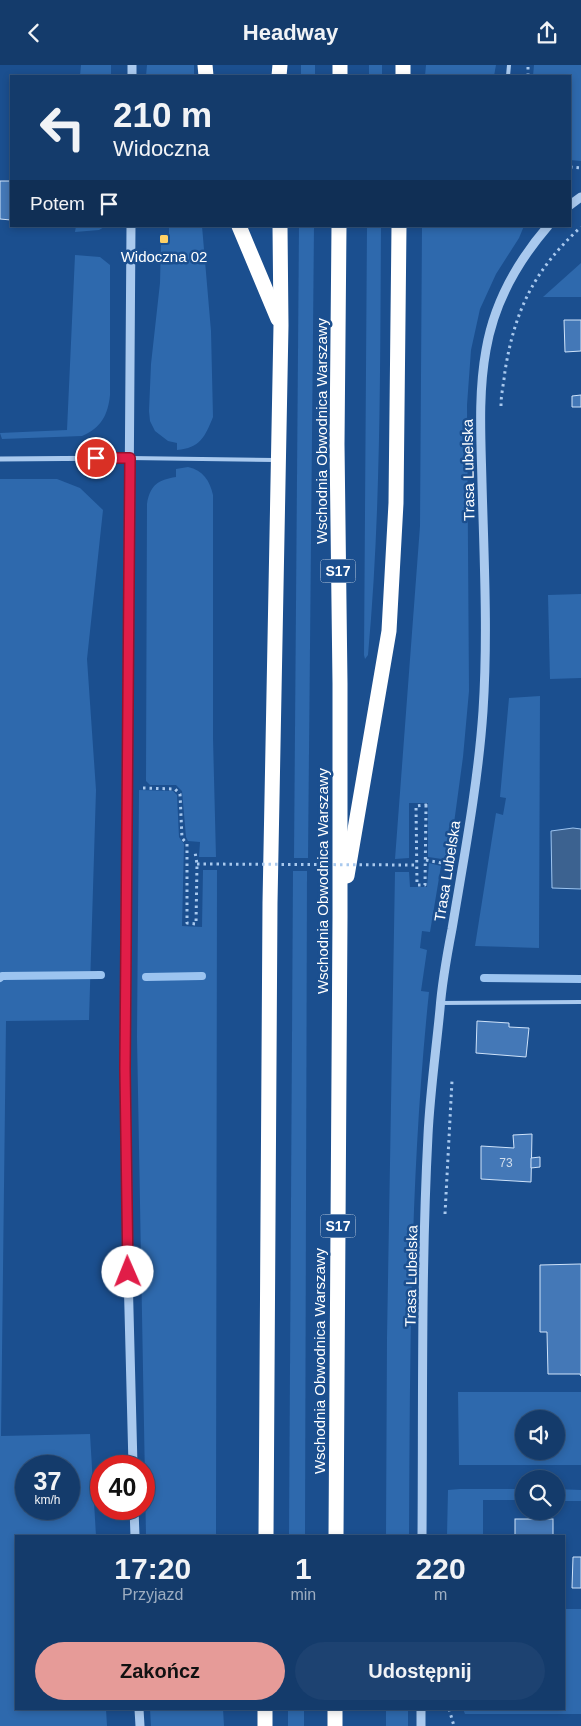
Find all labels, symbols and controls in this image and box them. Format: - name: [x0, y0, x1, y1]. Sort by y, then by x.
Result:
- icon: back: [20, 19, 48, 47]
- icon: share: [533, 19, 561, 47]
- text: Headway: [243, 20, 338, 45]
- icon: left: [30, 95, 95, 160]
- text: 210 m: [113, 95, 212, 134]
- text: Widoczna: [113, 136, 210, 161]
- icon: arrive: [95, 190, 123, 218]
- text: Potem: [30, 193, 85, 214]
- marker: Widoczna 02: [158, 233, 170, 245]
- place label: Widoczna 02: [121, 248, 207, 265]
- street label: Wschodnia Obwodnica Warszawy: [313, 317, 330, 544]
- street label: Trasa Lubelska: [459, 418, 477, 521]
- pin: [75, 437, 117, 479]
- icon: arrive: [82, 444, 110, 472]
- road number: S17: [320, 559, 356, 583]
- street label: Wschodnia Obwodnica Warszawy: [314, 767, 331, 994]
- street label: Trasa Lubelska: [431, 819, 463, 923]
- house number: 73: [499, 1156, 513, 1170]
- road number: S17: [320, 1215, 356, 1237]
- street label: Trasa Lubelska: [402, 1224, 420, 1327]
- position arrow: [101, 1245, 153, 1297]
- street label: Wschodnia Obwodnica Warszawy: [311, 1247, 328, 1474]
- map controls: [515, 1410, 565, 1520]
- button: sound: [515, 1410, 565, 1460]
- speed limit sign: 40: [90, 1455, 155, 1520]
- text: 37: [34, 1467, 61, 1495]
- button: search: [515, 1470, 565, 1520]
- text: km/h: [34, 1493, 61, 1507]
- text: 17:20: [114, 1552, 191, 1585]
- text: 1: [295, 1552, 312, 1585]
- text: 220: [416, 1552, 466, 1585]
- text: Przyjazd: [122, 1586, 183, 1603]
- text: min: [290, 1586, 316, 1603]
- text: m: [434, 1586, 447, 1603]
- button: Zakończ: [35, 1642, 285, 1700]
- button: Udostępnij: [295, 1642, 545, 1700]

